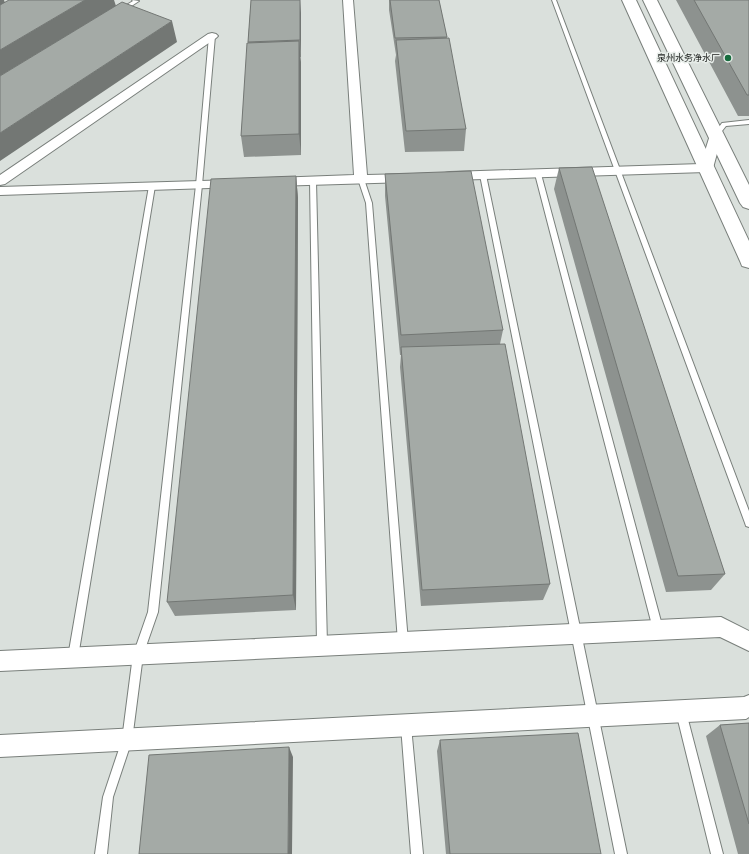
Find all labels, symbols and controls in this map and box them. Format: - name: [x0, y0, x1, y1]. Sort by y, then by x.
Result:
- place label: 泉州水务净水厂: [657, 52, 720, 63]
- marker: 泉州水务净水厂: [723, 53, 733, 63]

